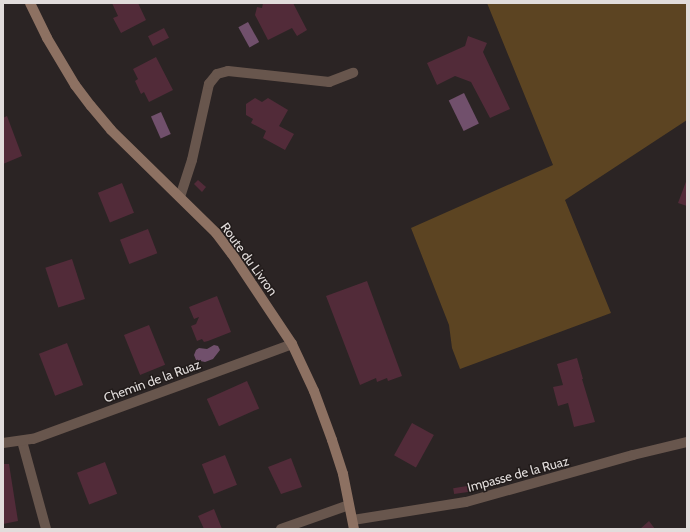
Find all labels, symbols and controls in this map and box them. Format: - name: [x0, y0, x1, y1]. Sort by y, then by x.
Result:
- street label: Route du Livron: [217, 219, 281, 299]
- street label: Chemin de la Ruaz: [101, 356, 203, 406]
- street label: Impasse de la Ruaz: [466, 453, 570, 495]

